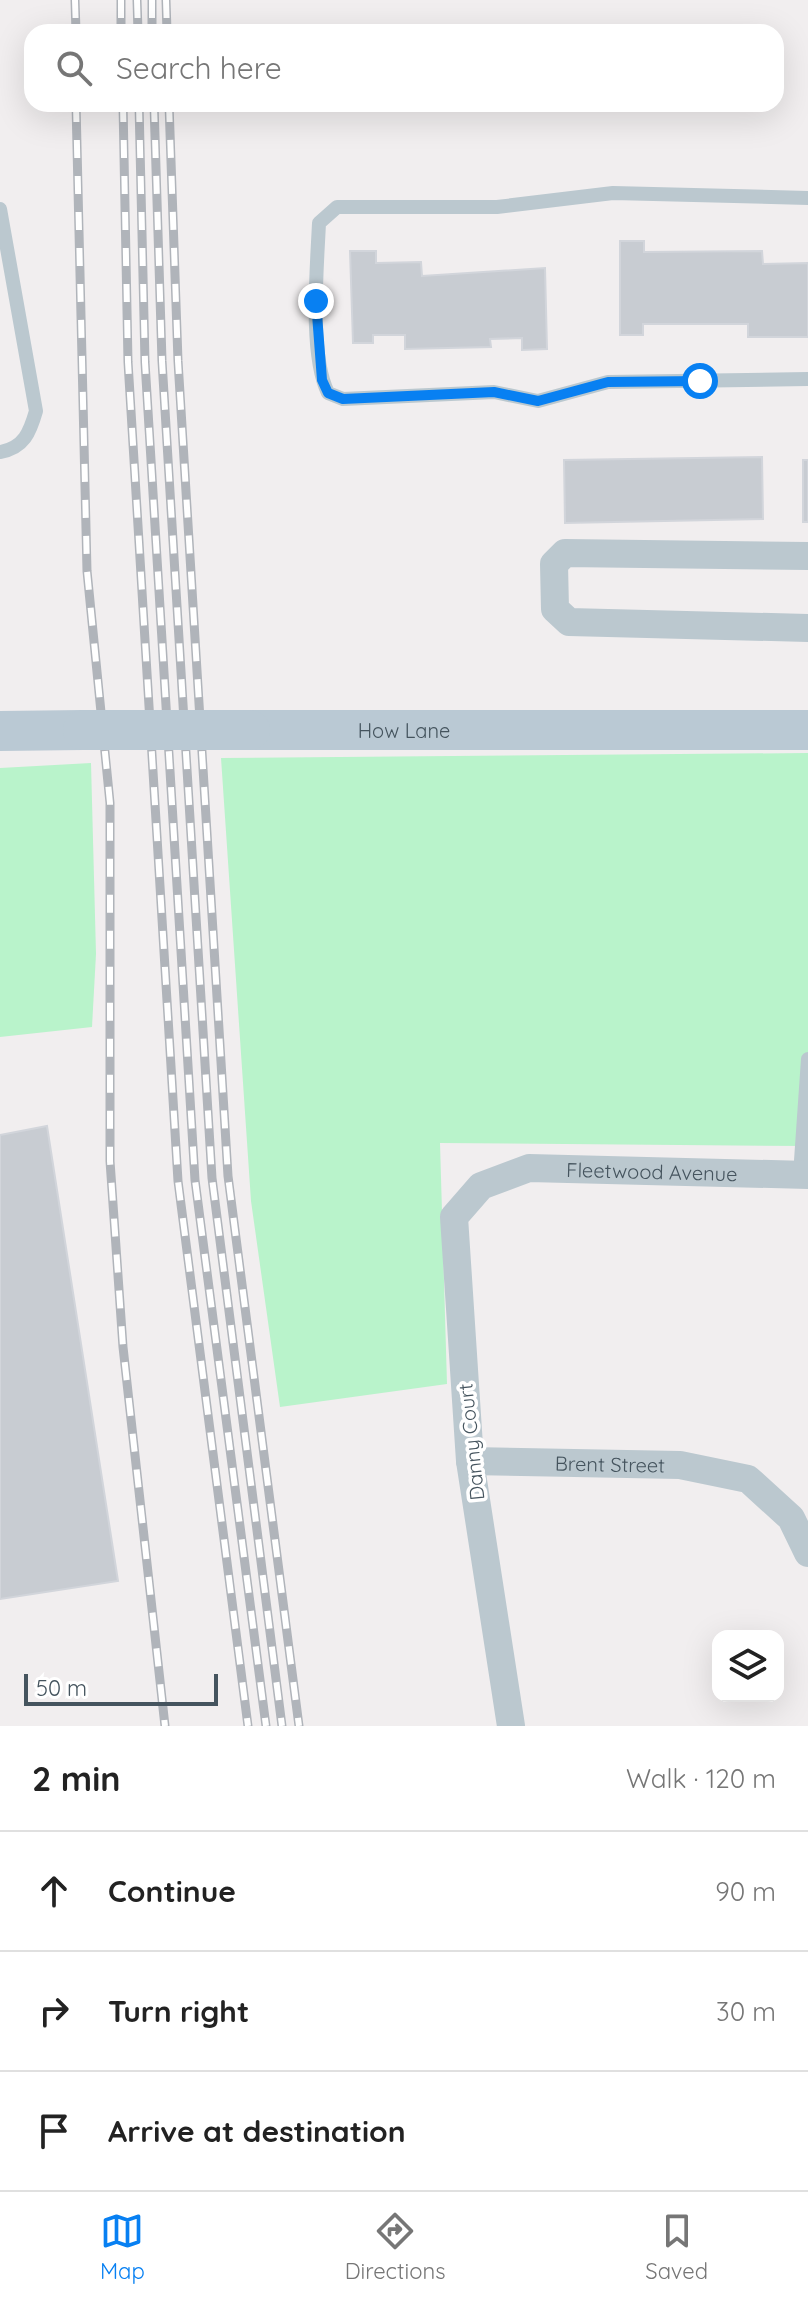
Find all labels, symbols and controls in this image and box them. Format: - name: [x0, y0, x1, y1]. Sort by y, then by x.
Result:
- search box: [24, 24, 784, 112]
- icon: search: [52, 46, 96, 90]
- text: Search here: [116, 49, 282, 87]
- route end: [298, 283, 334, 319]
- route start: [682, 363, 718, 399]
- street label: How Lane: [358, 718, 450, 743]
- street label: Fleetwood Avenue: [566, 1156, 738, 1186]
- street label: Danny Court: [452, 1382, 490, 1502]
- street label: Brent Street: [555, 1450, 665, 1477]
- map controls: [712, 1630, 784, 1702]
- button: layers: [712, 1630, 784, 1702]
- scale bar: [24, 1670, 218, 1706]
- text: 50 m: [36, 1674, 87, 1702]
- text: 2 min: [32, 1757, 121, 1800]
- text: Walk · 120 m: [626, 1762, 776, 1795]
- icon: ahead: [32, 1869, 76, 1913]
- text: Continue: [108, 1872, 236, 1910]
- text: 90 m: [715, 1875, 776, 1908]
- icon: right: [32, 1989, 76, 2033]
- text: Turn right: [108, 1992, 249, 2030]
- text: 30 m: [716, 1995, 776, 2028]
- icon: arrive: [32, 2109, 76, 2153]
- text: Arrive at destination: [108, 2112, 406, 2150]
- tab: Map: [100, 2209, 145, 2285]
- tab: Directions: [345, 2209, 445, 2285]
- tab: Saved: [645, 2209, 708, 2285]

